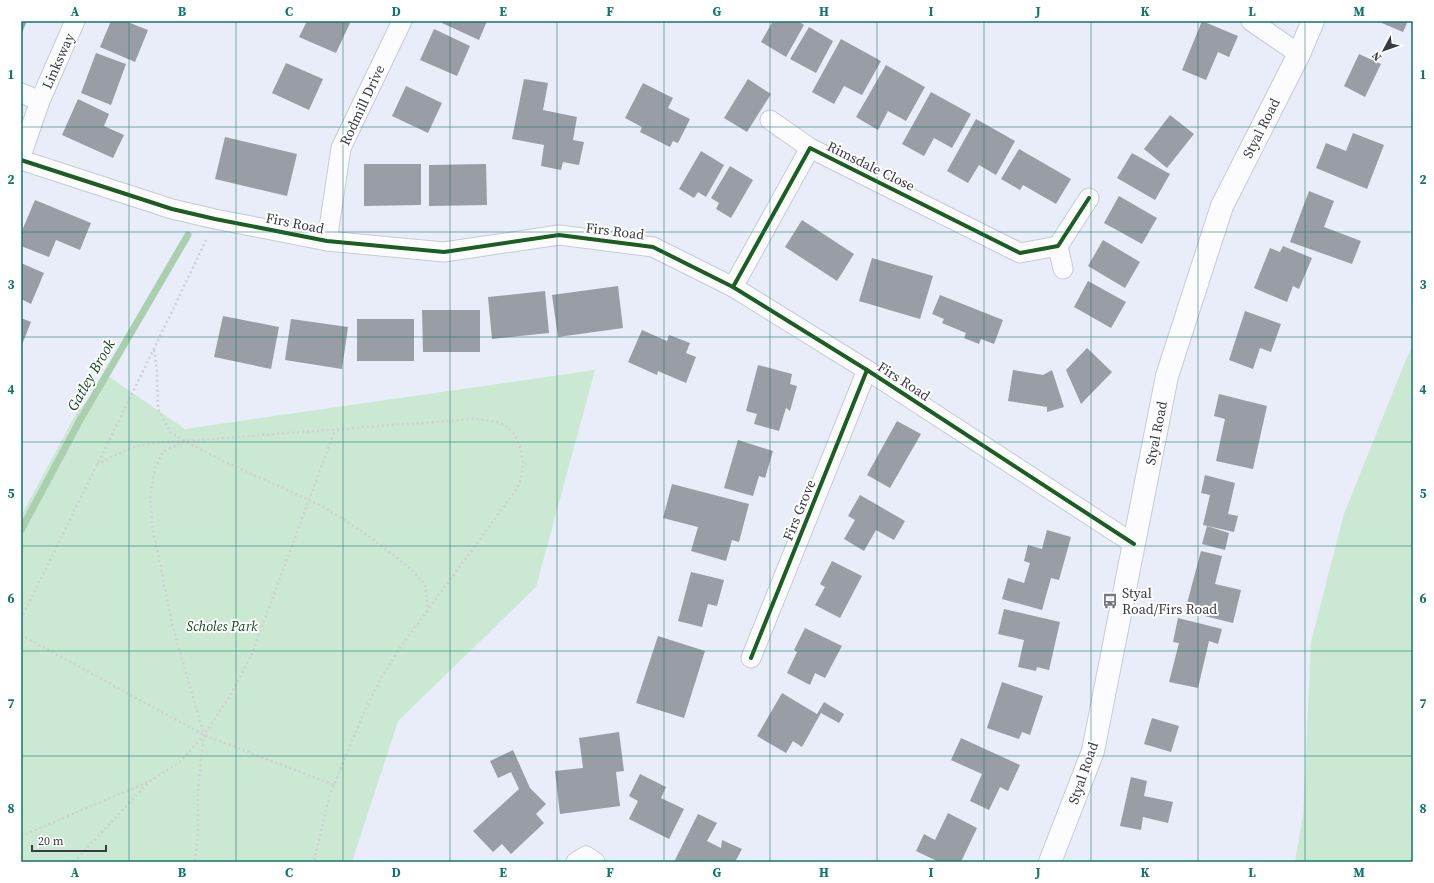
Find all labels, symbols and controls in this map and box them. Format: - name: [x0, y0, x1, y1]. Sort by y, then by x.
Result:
- text: A: [71, 3, 80, 20]
- text: B: [178, 3, 187, 20]
- text: C: [285, 3, 293, 20]
- text: D: [391, 3, 401, 20]
- text: E: [499, 3, 507, 20]
- text: F: [606, 3, 614, 20]
- text: G: [713, 3, 722, 20]
- text: H: [819, 3, 829, 20]
- text: I: [928, 3, 934, 20]
- text: J: [1034, 3, 1041, 20]
- text: K: [1140, 3, 1150, 20]
- text: L: [1248, 3, 1256, 20]
- text: M: [1353, 3, 1365, 20]
- street label: Linksway: [37, 29, 80, 92]
- north arrow: [1364, 30, 1404, 70]
- text: N: [1369, 48, 1385, 64]
- street label: Rodmill Drive: [335, 61, 389, 149]
- text: 1: [7, 66, 15, 83]
- text: 1: [1419, 66, 1427, 83]
- street label: Styal Road: [1237, 95, 1285, 161]
- street label: Rimsdale Close: [824, 136, 918, 196]
- text: 2: [7, 171, 15, 188]
- text: 2: [1419, 171, 1427, 188]
- street label: Firs Road: [264, 208, 326, 238]
- street label: Firs Road: [585, 217, 646, 245]
- text: 3: [7, 276, 15, 293]
- text: 3: [1419, 276, 1427, 293]
- water label: Gatley Brook: [62, 334, 120, 414]
- street label: Firs Road: [874, 357, 934, 405]
- text: 4: [7, 381, 15, 398]
- text: 4: [1419, 381, 1427, 398]
- street label: Styal Road: [1140, 399, 1172, 467]
- street label: Firs Grove: [778, 476, 820, 544]
- text: 5: [7, 485, 15, 502]
- text: 5: [1419, 485, 1427, 502]
- place label: Styal Road/Firs Road: [1122, 583, 1217, 619]
- text: 6: [7, 590, 15, 607]
- text: 6: [1419, 590, 1427, 607]
- bus stop icon: Styal Road/Firs Road: [1101, 592, 1119, 610]
- park label: Scholes Park: [186, 616, 258, 636]
- text: 7: [7, 695, 15, 712]
- text: 7: [1419, 695, 1427, 712]
- street label: Styal Road: [1063, 739, 1103, 807]
- text: 8: [7, 800, 15, 817]
- text: 8: [1419, 800, 1427, 817]
- scale bar: [32, 827, 106, 853]
- text: 20 m: [38, 833, 64, 849]
- text: A: [71, 864, 80, 881]
- text: B: [178, 864, 187, 881]
- text: C: [285, 864, 293, 881]
- text: D: [391, 864, 401, 881]
- text: E: [499, 864, 507, 881]
- text: F: [606, 864, 614, 881]
- text: G: [713, 864, 722, 881]
- text: H: [819, 864, 829, 881]
- text: I: [928, 864, 934, 881]
- text: J: [1034, 864, 1041, 881]
- text: K: [1140, 864, 1150, 881]
- text: L: [1248, 864, 1256, 881]
- text: M: [1353, 864, 1365, 881]

